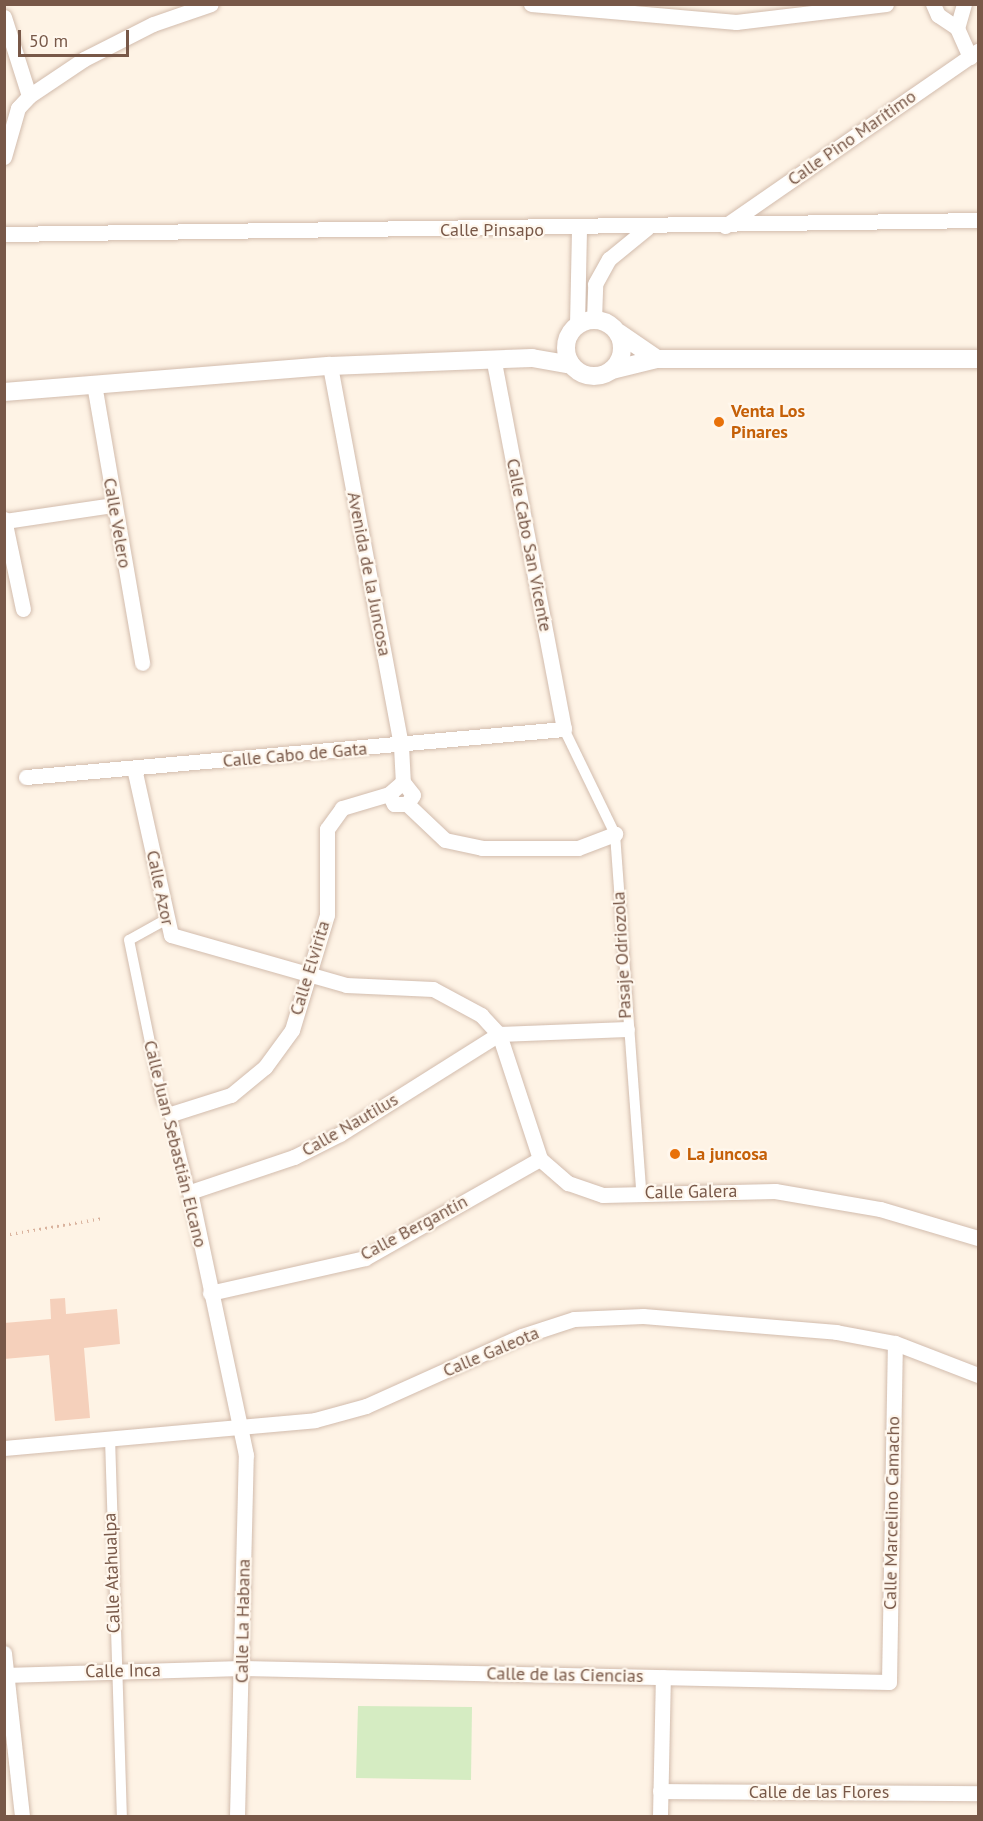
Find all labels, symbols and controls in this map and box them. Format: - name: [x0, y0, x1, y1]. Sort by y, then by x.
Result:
- scale bar: [21, 18, 132, 56]
- text: 50 m: [29, 29, 68, 52]
- street label: Calle Pino Marítimo: [784, 86, 920, 190]
- street label: Calle Pinsapo: [440, 219, 544, 241]
- place label: Venta Los Pinares: [731, 401, 805, 444]
- marker: Venta Los Pinares: [712, 415, 726, 429]
- street label: Calle Cabo San Vicente: [502, 456, 556, 634]
- street label: Calle Velero: [98, 476, 136, 570]
- street label: Avenida de la Juncosa: [342, 490, 396, 658]
- street label: Calle Cabo de Gata: [222, 738, 368, 772]
- street label: Calle Azor: [141, 848, 179, 928]
- street label: Pasaje Odriozola: [608, 891, 636, 1019]
- street label: Calle Elvirita: [285, 918, 335, 1018]
- street label: Calle Juan Sebastián Elcano: [139, 1038, 211, 1250]
- street label: Calle Nautilus: [298, 1089, 402, 1161]
- place label: La juncosa: [687, 1143, 768, 1165]
- marker: La juncosa: [668, 1147, 682, 1161]
- street label: Calle Galera: [644, 1180, 738, 1204]
- street label: Calle Bergantín: [357, 1191, 471, 1265]
- street label: Calle Galeota: [440, 1322, 542, 1382]
- street label: Calle Marcelino Camacho: [880, 1416, 904, 1610]
- street label: Calle Atahualpa: [99, 1512, 125, 1634]
- street label: Calle La Habana: [231, 1559, 255, 1683]
- street label: Calle Inca: [85, 1660, 161, 1682]
- street label: Calle de las Ciencias: [486, 1663, 644, 1687]
- street label: Calle de las Flores: [749, 1781, 889, 1803]

